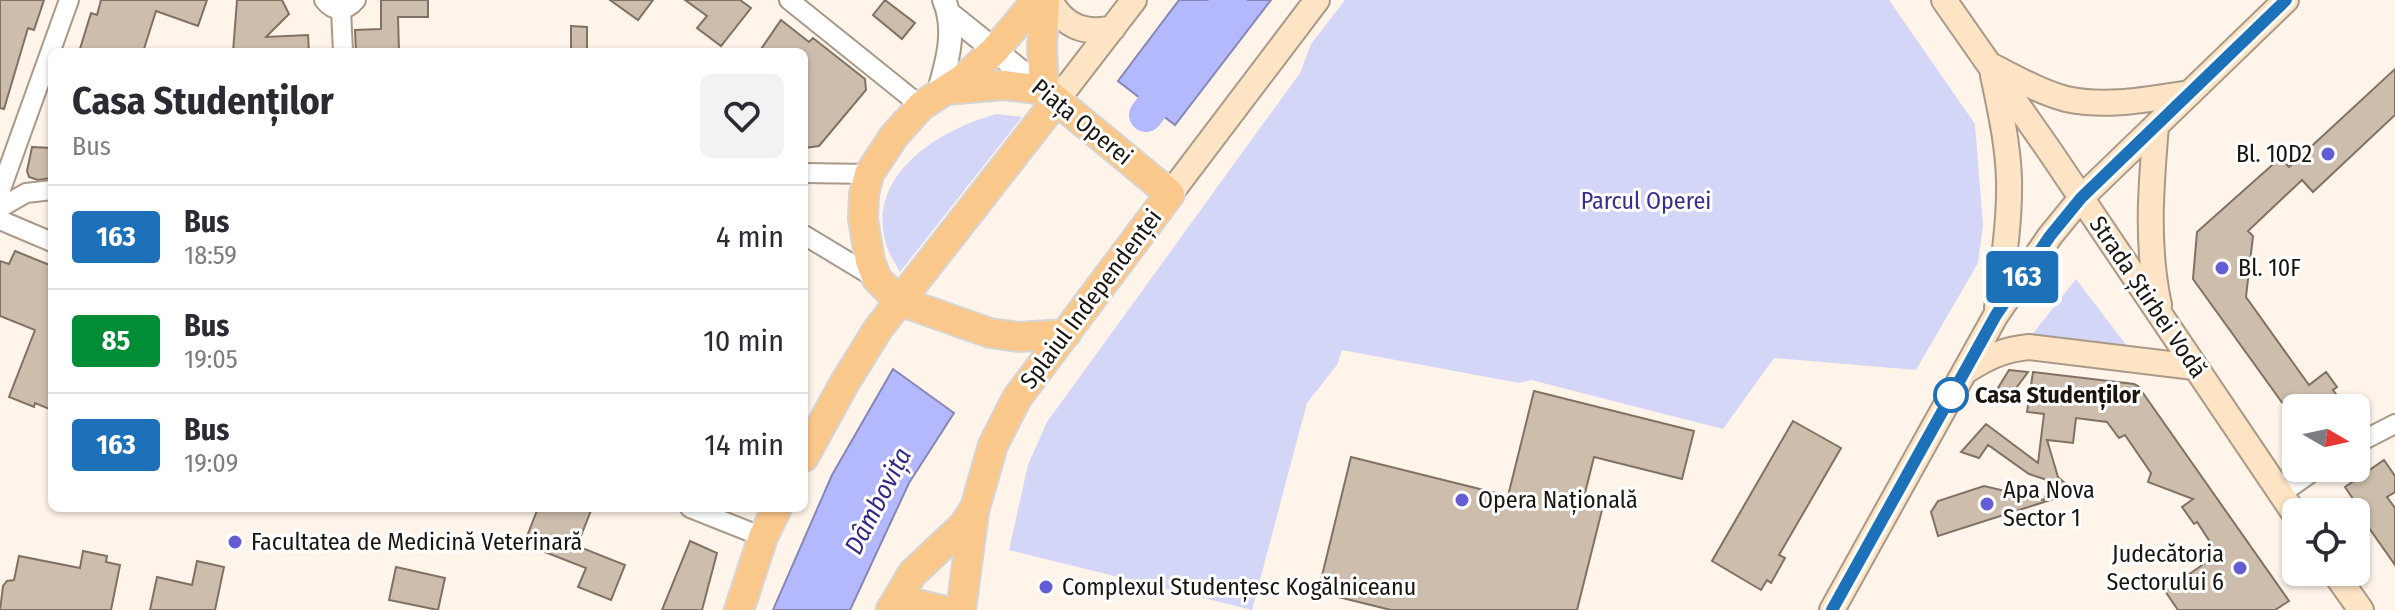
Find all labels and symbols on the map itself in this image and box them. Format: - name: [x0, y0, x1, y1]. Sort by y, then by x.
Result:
- street label: Piața Operei: [1026, 73, 1138, 172]
- place label: Bl. 10D2: [2236, 140, 2312, 168]
- marker: Bl. 10D2: [2319, 145, 2337, 163]
- park label: Parcul Operei: [1581, 187, 1711, 215]
- street label: Splaiul Independenței: [1015, 204, 1168, 395]
- street label: Strada Știrbei Vodă: [2083, 211, 2212, 384]
- line badge: 163: [1976, 251, 2068, 303]
- place label: Bl. 10F: [2238, 254, 2301, 282]
- marker: Bl. 10F: [2213, 259, 2231, 277]
- marker: Casa Studenților: [1934, 378, 1968, 412]
- place label: Casa Studenților: [1975, 381, 2141, 411]
- north arrow: [2282, 394, 2370, 482]
- water label: Dâmbovița: [838, 443, 919, 560]
- place label: Apa Nova Sector 1: [2003, 476, 2095, 532]
- place label: Opera Națională: [1478, 486, 1638, 515]
- marker: Opera Națională: [1453, 491, 1471, 509]
- marker: Apa Nova Sector 1: [1978, 495, 1996, 513]
- place label: Facultatea de Medicină Veterinară: [251, 528, 582, 556]
- marker: Facultatea de Medicină Veterinară: [226, 533, 244, 551]
- place label: Judecătoria Sectorului 6: [2106, 540, 2224, 596]
- marker: Judecătoria Sectorului 6: [2231, 559, 2249, 577]
- place label: Complexul Studențesc Kogălniceanu: [1062, 573, 1416, 602]
- marker: Complexul Studențesc Kogălniceanu: [1037, 578, 1055, 596]

